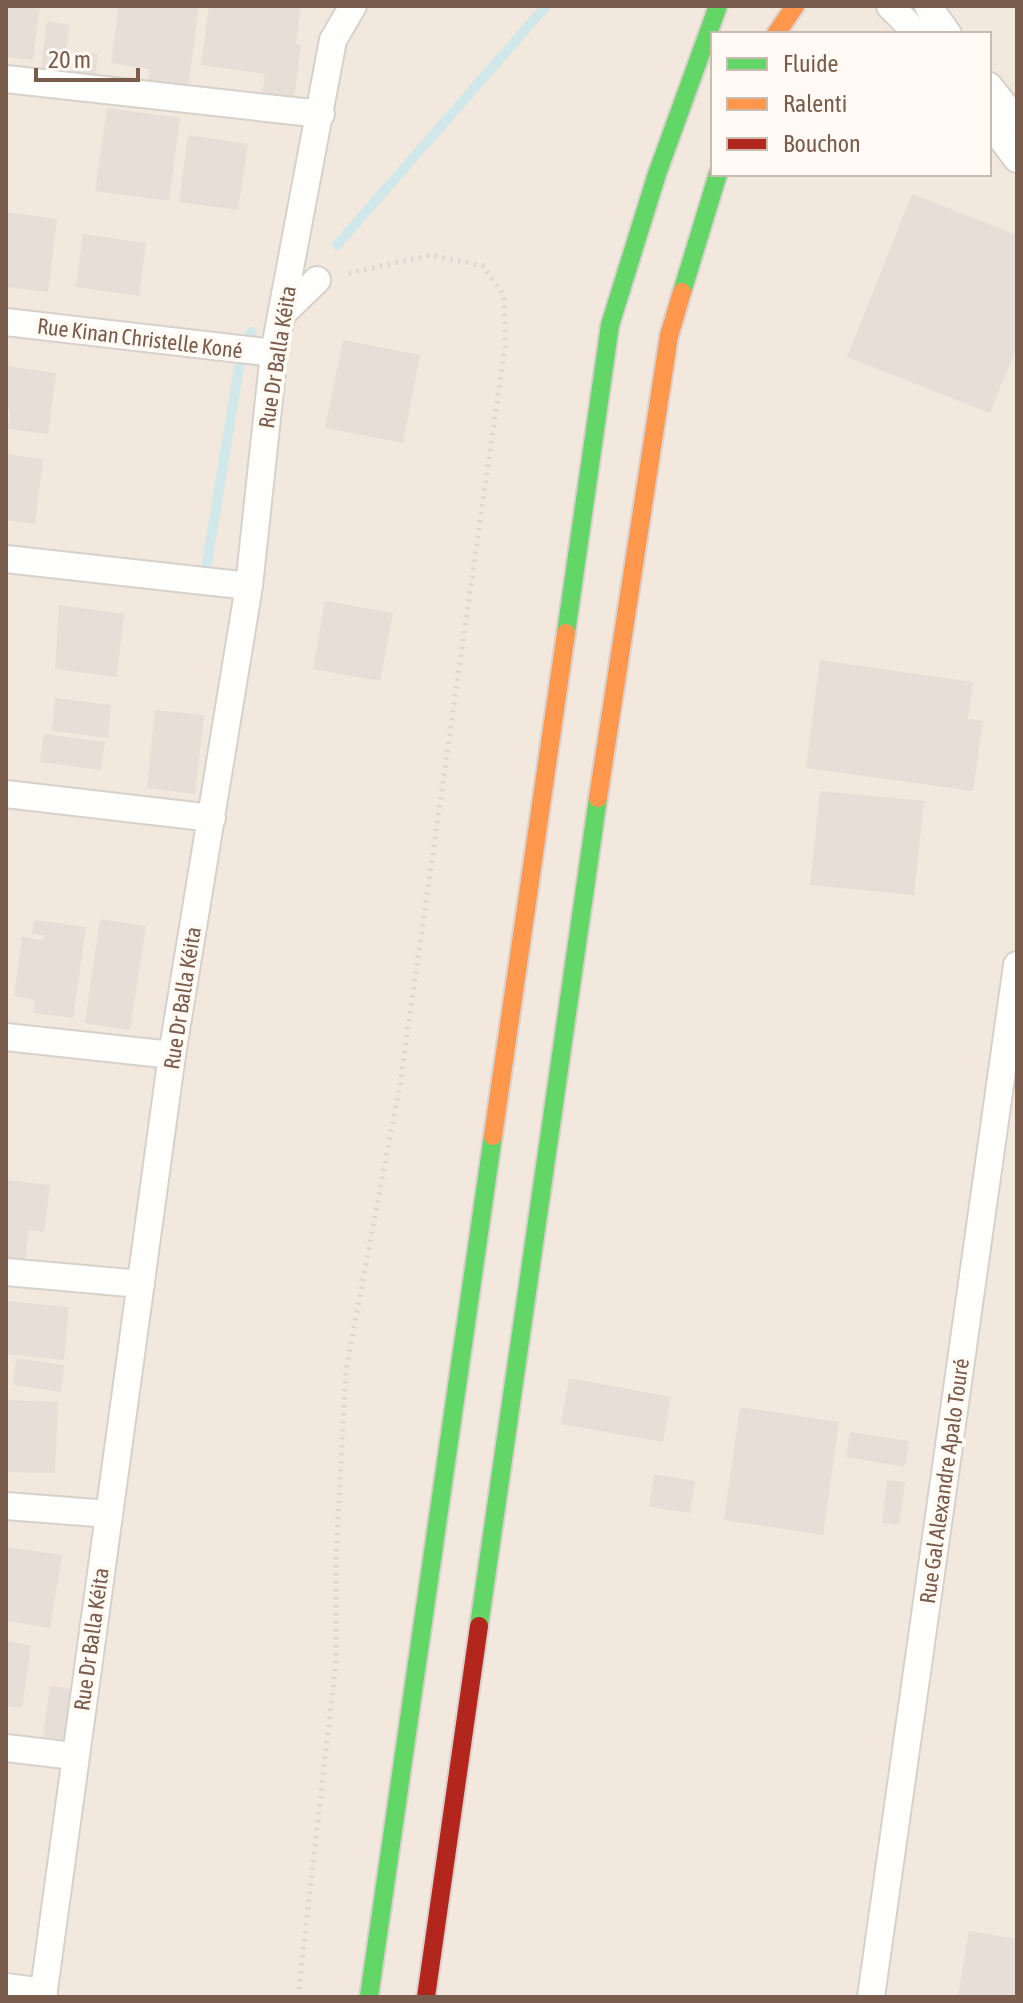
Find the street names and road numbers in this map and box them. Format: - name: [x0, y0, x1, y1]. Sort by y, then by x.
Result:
- street label: Rue Dr Balla Kéita: [253, 284, 301, 430]
- street label: Rue Kinan Christelle Koné: [36, 312, 244, 364]
- street label: Rue Dr Balla Kéita: [158, 925, 206, 1071]
- street label: Rue Gal Alexandre Apalo Touré: [914, 1357, 974, 1605]
- street label: Rue Dr Balla Kéita: [68, 1566, 114, 1712]

